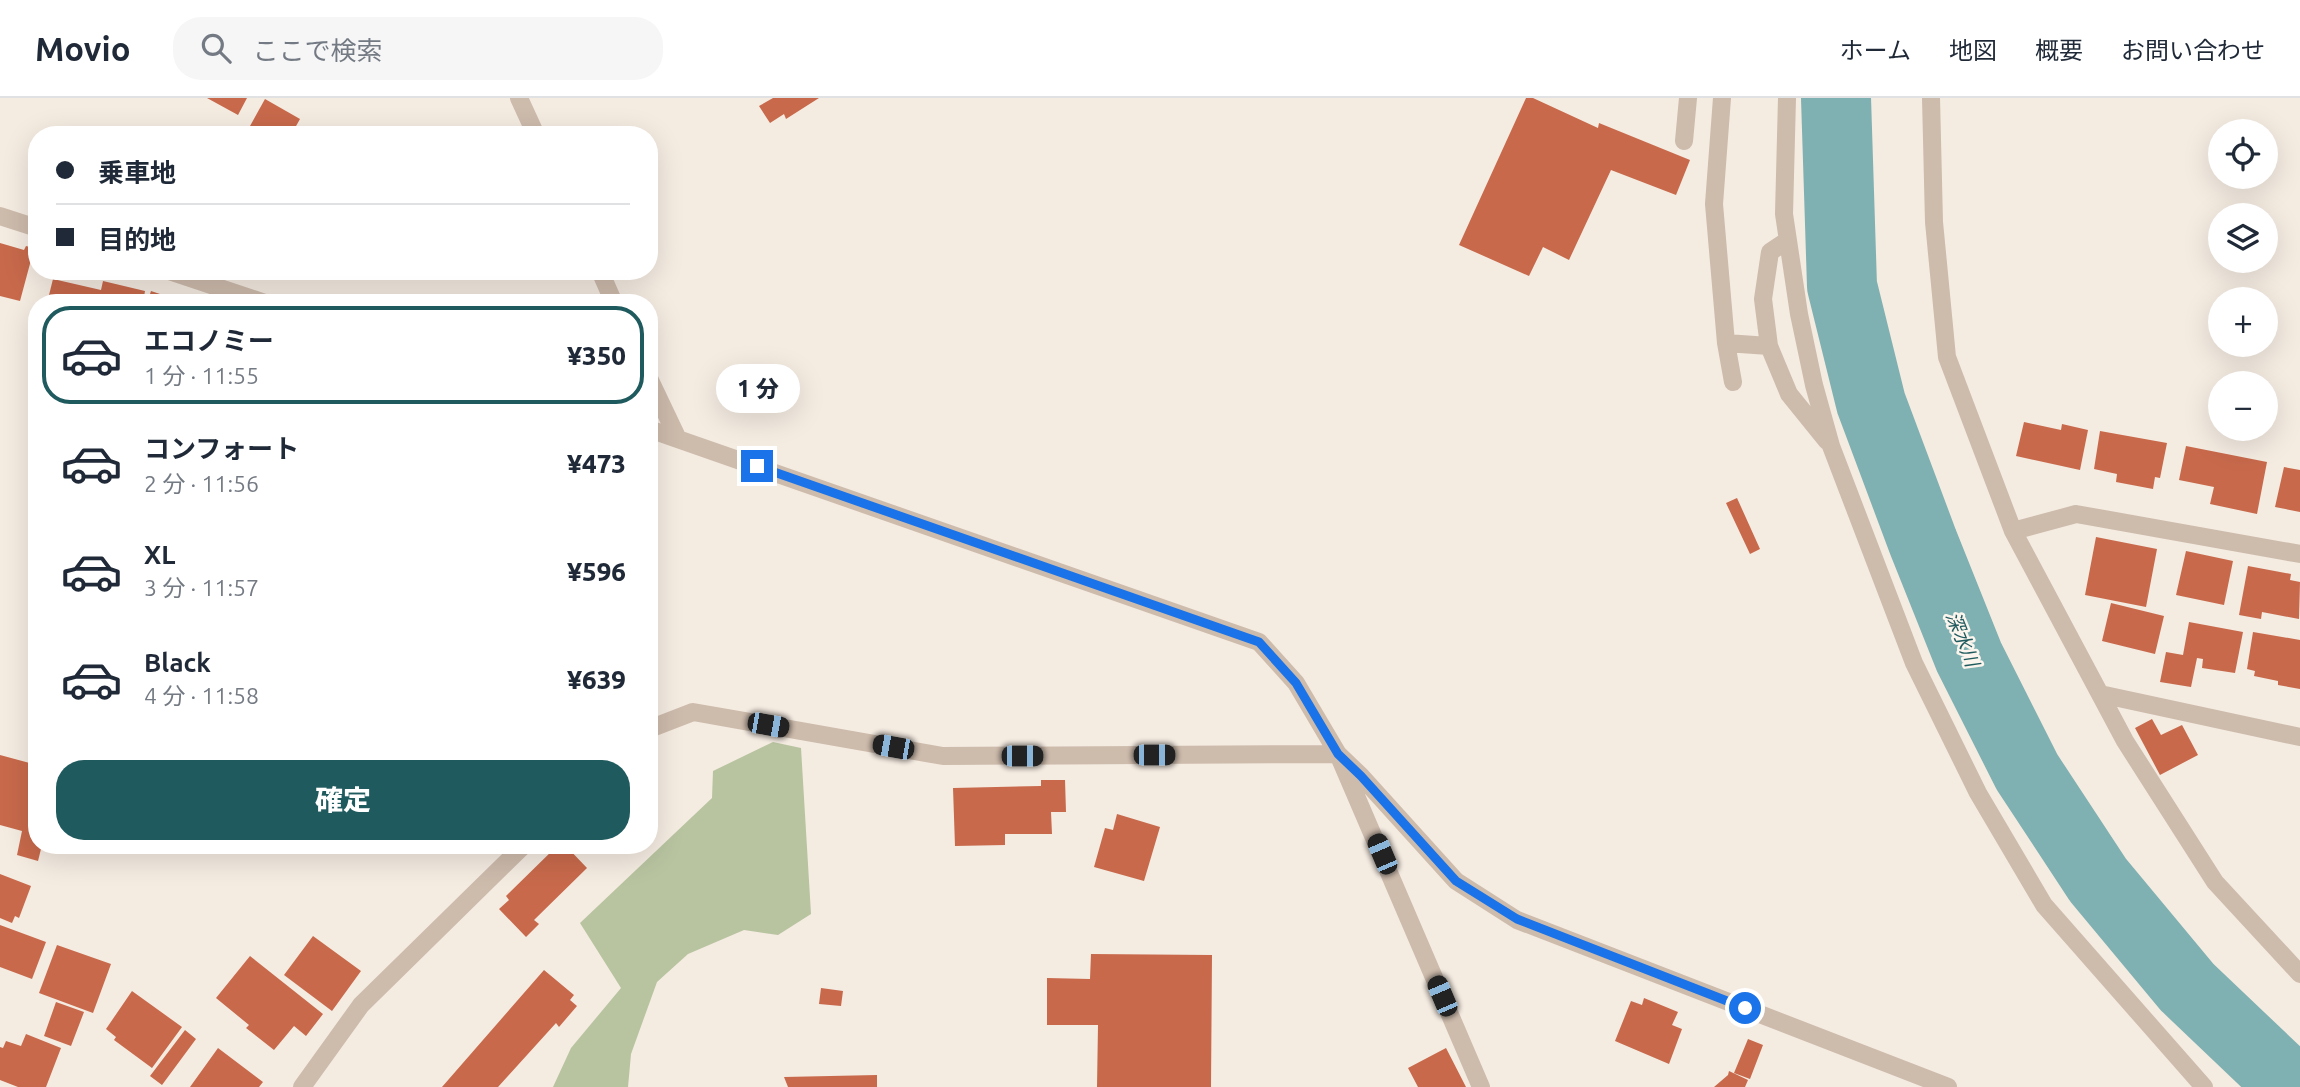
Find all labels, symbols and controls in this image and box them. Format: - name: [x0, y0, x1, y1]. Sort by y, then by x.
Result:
- search box: [173, 17, 663, 80]
- icon: search: [197, 29, 235, 67]
- text: Movio: [35, 30, 131, 67]
- text: ここで検索: [253, 36, 383, 65]
- text: ホーム: [1840, 37, 1911, 64]
- text: 地図: [1949, 37, 1997, 64]
- text: 概要: [2035, 37, 2083, 64]
- text: お問い合わせ: [2121, 37, 2265, 64]
- map controls: [2208, 119, 2278, 441]
- button: locate: [2208, 119, 2278, 189]
- text: 乗車地: [98, 158, 176, 187]
- button: layers: [2208, 203, 2278, 273]
- text: 目的地: [98, 225, 176, 254]
- button: +: [2208, 287, 2278, 357]
- icon: car: [60, 324, 123, 387]
- text: エコノミー: [144, 326, 274, 355]
- text: ¥350: [567, 341, 626, 370]
- text: 1 分 · 11:55: [144, 363, 259, 388]
- callout: 1 分: [715, 364, 799, 414]
- button: −: [2208, 371, 2278, 441]
- text: 1 分: [737, 376, 779, 401]
- icon: car: [60, 432, 123, 495]
- text: コンフォート: [144, 434, 299, 463]
- text: ¥473: [567, 449, 626, 478]
- route end: [741, 450, 773, 482]
- text: 2 分 · 11:56: [144, 471, 259, 496]
- icon: car: [60, 540, 123, 603]
- text: XL: [144, 540, 175, 569]
- text: ¥596: [567, 557, 626, 586]
- text: 3 分 · 11:57: [144, 575, 259, 600]
- water label: 深水川: [1942, 608, 1985, 671]
- icon: car: [60, 648, 123, 711]
- text: Black: [144, 648, 211, 677]
- text: ¥639: [567, 665, 626, 694]
- text: 4 分 · 11:58: [144, 683, 259, 708]
- car: [746, 711, 791, 739]
- car: [871, 733, 916, 761]
- car: [1134, 745, 1176, 766]
- car: [1002, 746, 1044, 767]
- button: 確定: [56, 760, 630, 840]
- car: [1365, 831, 1400, 877]
- car: [1425, 973, 1460, 1019]
- route start: [1729, 992, 1761, 1024]

